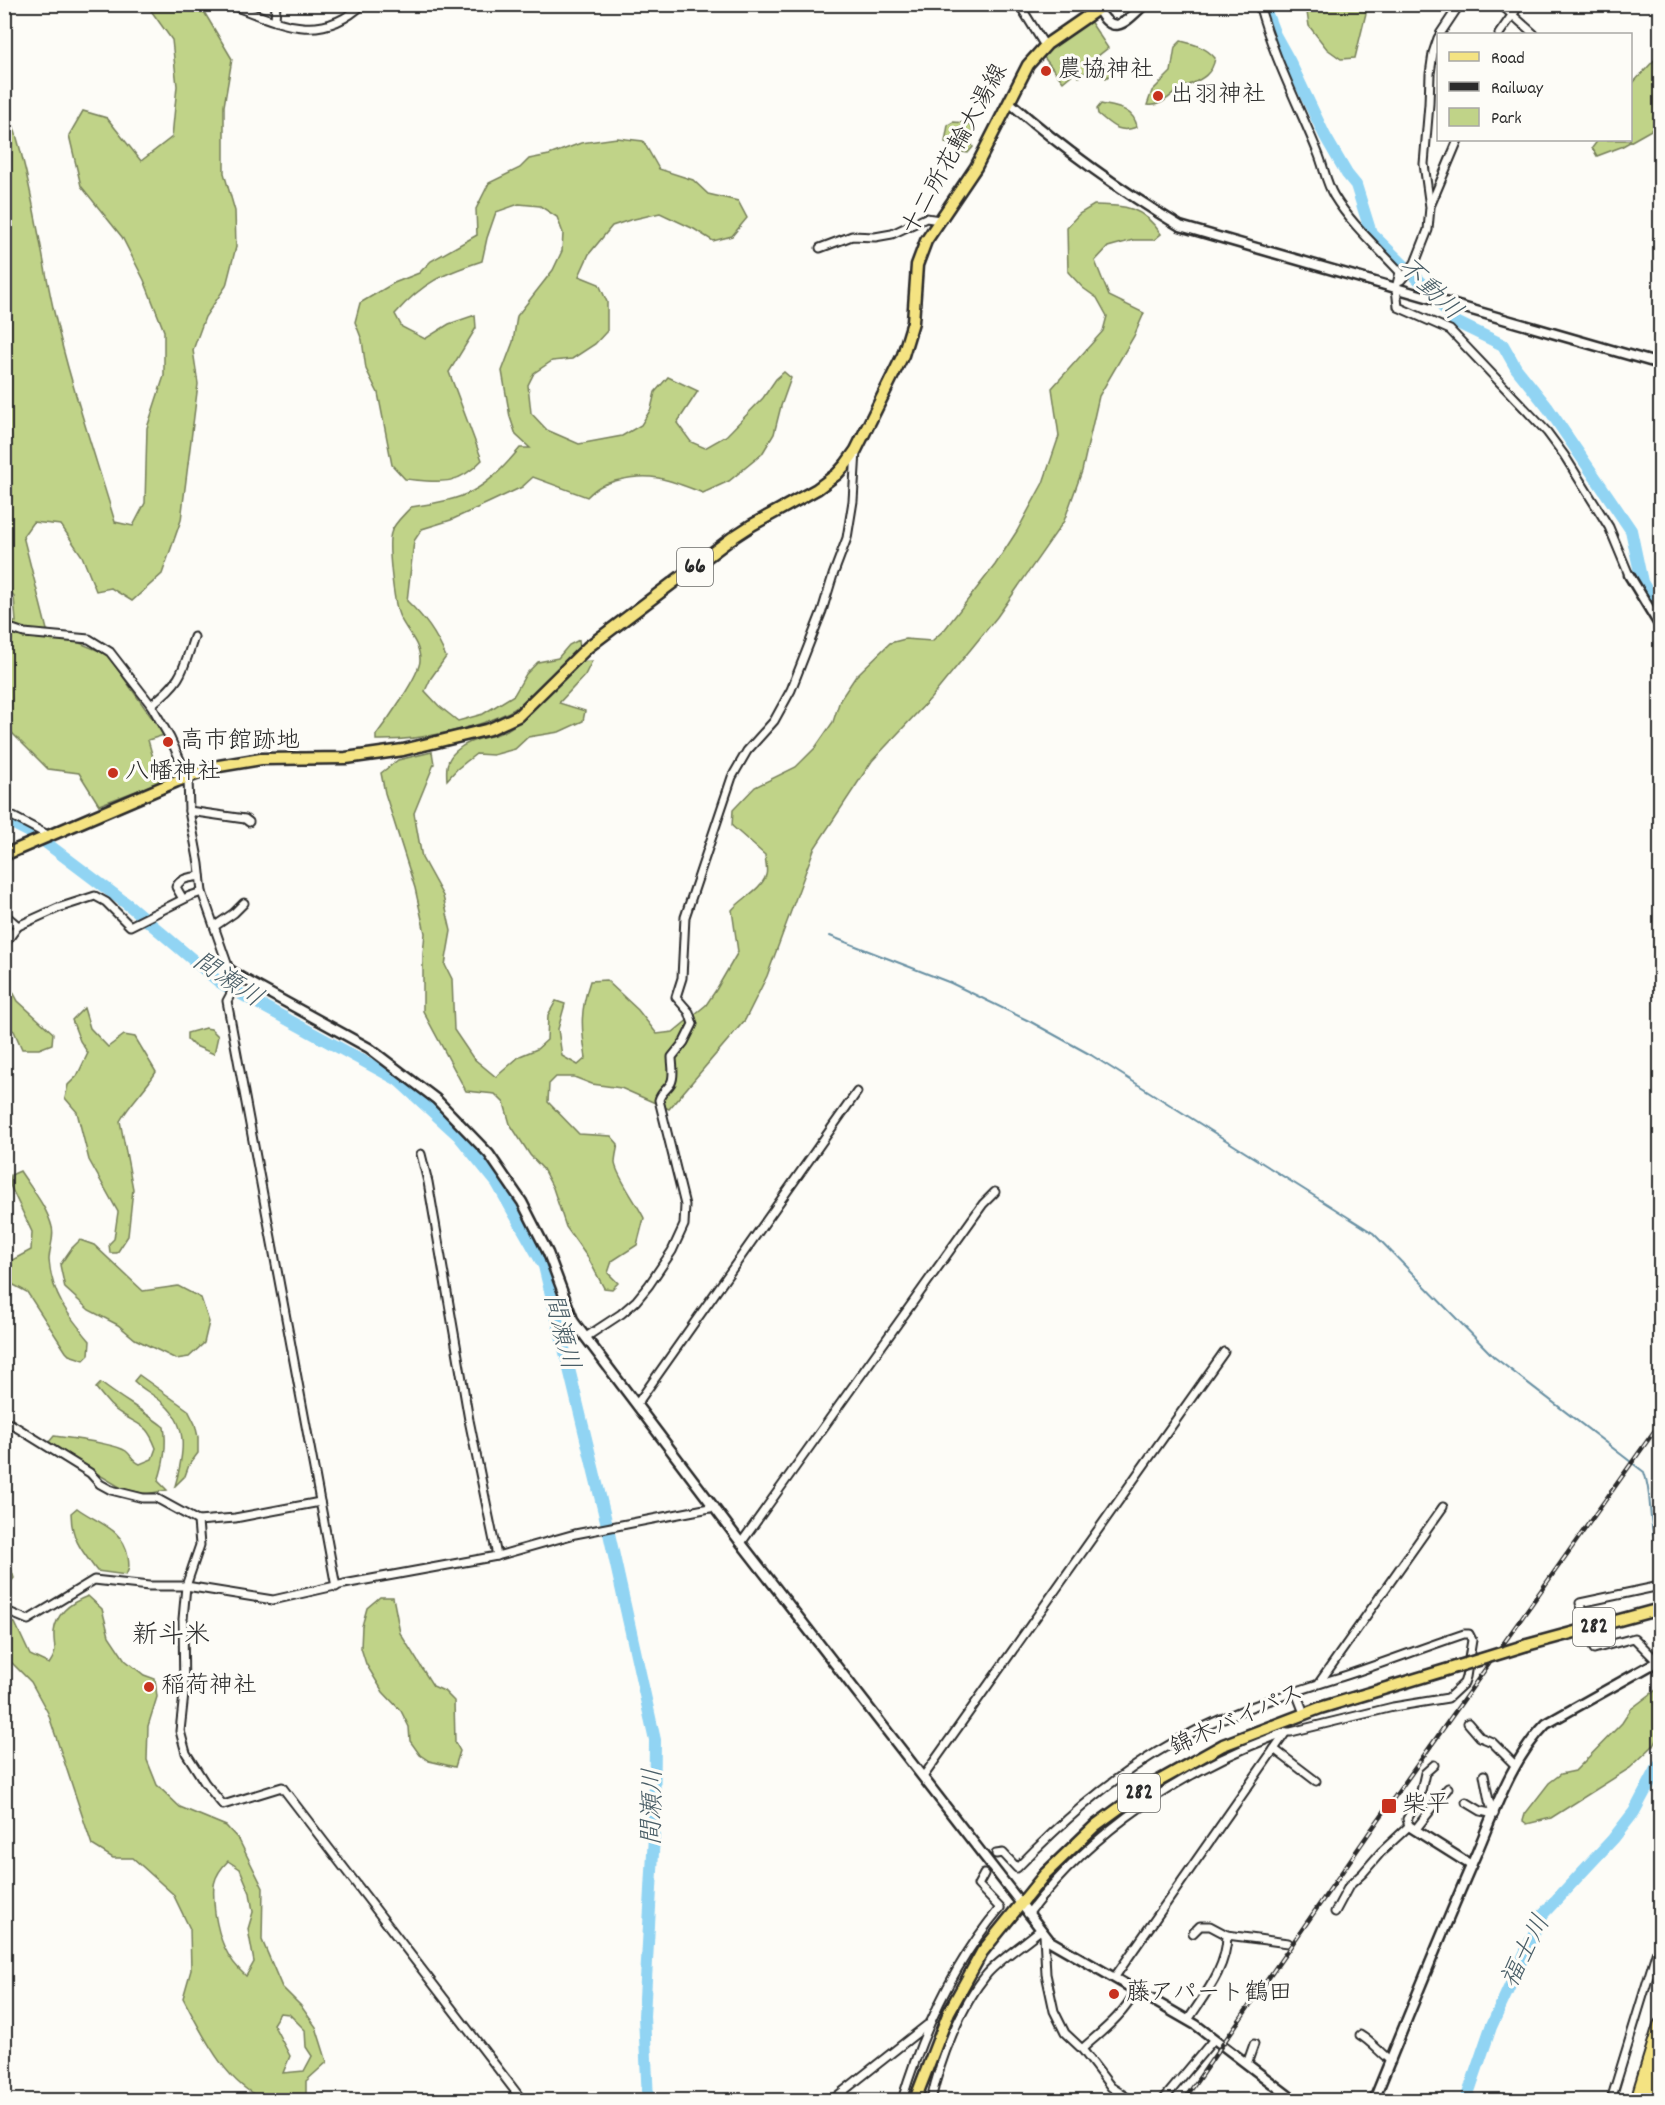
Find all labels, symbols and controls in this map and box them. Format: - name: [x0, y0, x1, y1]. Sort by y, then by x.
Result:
- legend: [1437, 33, 1632, 141]
- text: Road: [1491, 47, 1525, 72]
- place label: 農協神社: [1058, 54, 1154, 88]
- street label: 十二所花輪大湯線: [895, 58, 1017, 242]
- marker: 農協神社: [1039, 64, 1053, 78]
- text: Railway: [1491, 77, 1544, 102]
- place label: 出羽神社: [1170, 79, 1266, 113]
- marker: 出羽神社: [1151, 89, 1165, 103]
- text: Park: [1491, 107, 1522, 132]
- water label: 不動川: [1388, 250, 1470, 330]
- road number: 66: [677, 548, 713, 586]
- place label: 高市館跡地: [180, 725, 300, 759]
- marker: 高市館跡地: [161, 735, 175, 749]
- place label: 八幡神社: [125, 756, 221, 790]
- marker: 八幡神社: [106, 766, 120, 780]
- water label: 間瀬川: [184, 944, 270, 1018]
- water label: 間瀬川: [533, 1290, 587, 1374]
- road number: 282: [1573, 1608, 1615, 1646]
- district label: 新斗米: [132, 1618, 210, 1655]
- place label: 稲荷神社: [161, 1670, 257, 1704]
- street label: 錦木バイパス: [1165, 1676, 1309, 1766]
- marker: 稲荷神社: [142, 1680, 156, 1694]
- water label: 間瀬川: [635, 1768, 673, 1846]
- road number: 282: [1118, 1774, 1160, 1812]
- place label: 柴平: [1402, 1789, 1450, 1823]
- marker: 柴平: [1380, 1797, 1398, 1815]
- water label: 福士川: [1493, 1909, 1561, 1995]
- place label: 藤アパート鶴田: [1126, 1977, 1293, 2011]
- marker: 藤アパート鶴田: [1107, 1987, 1121, 2001]

